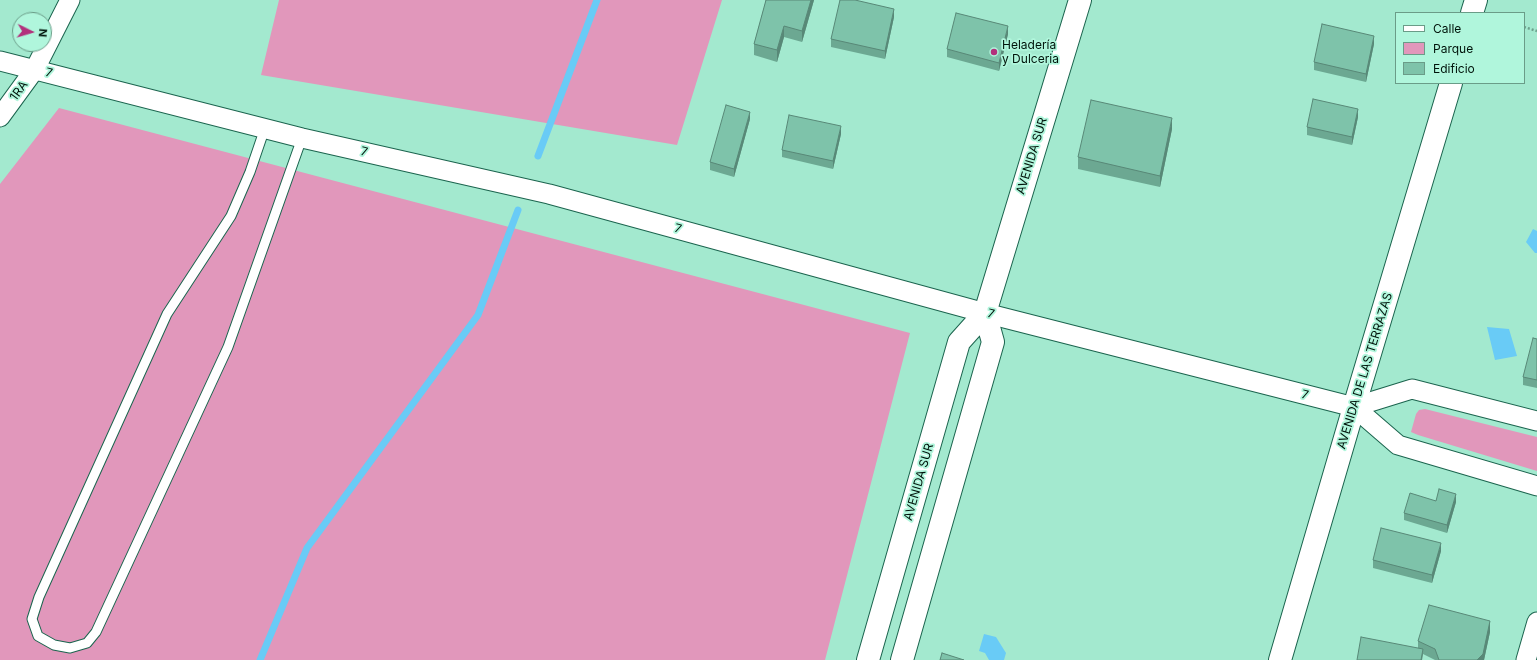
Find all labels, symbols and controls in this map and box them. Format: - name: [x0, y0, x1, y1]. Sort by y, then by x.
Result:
- north arrow: [12, 12, 52, 52]
- legend: [1395, 12, 1525, 84]
- text: Calle: [1433, 21, 1461, 36]
- text: N: [36, 28, 50, 38]
- place label: Heladería y Dulceria: [1002, 38, 1059, 66]
- text: Parque: [1433, 41, 1473, 56]
- marker: Heladería y Dulceria: [989, 47, 999, 57]
- text: Edificio: [1433, 61, 1475, 76]
- street label: 7: [44, 65, 54, 81]
- street label: 1RA: [7, 78, 31, 104]
- street label: AVENIDA SUR: [1013, 116, 1051, 196]
- street label: 7: [359, 144, 369, 160]
- street label: 7: [673, 221, 683, 237]
- street label: AVENIDA DE LAS TERRAZAS: [1334, 291, 1396, 451]
- street label: 7: [986, 306, 996, 322]
- street label: 7: [1300, 387, 1310, 403]
- street label: AVENIDA SUR: [901, 442, 937, 522]

